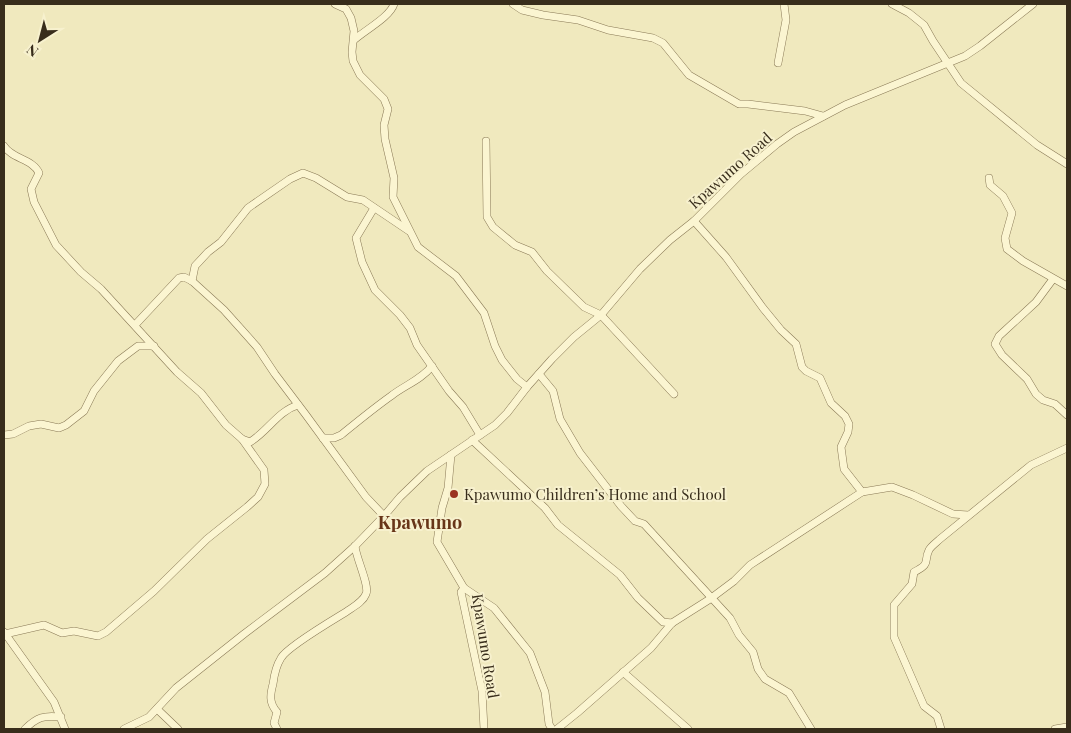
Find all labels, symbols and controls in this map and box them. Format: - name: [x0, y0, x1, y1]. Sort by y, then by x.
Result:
- north arrow: [15, 15, 65, 65]
- text: N: [22, 40, 42, 62]
- street label: Kpawumo Road: [684, 127, 776, 213]
- place label: Kpawumo Children’s Home and School: [464, 484, 726, 504]
- marker: Kpawumo Children’s Home and School: [448, 488, 460, 500]
- district label: Kpawumo: [378, 510, 462, 534]
- street label: Kpawumo Road: [468, 592, 504, 700]

